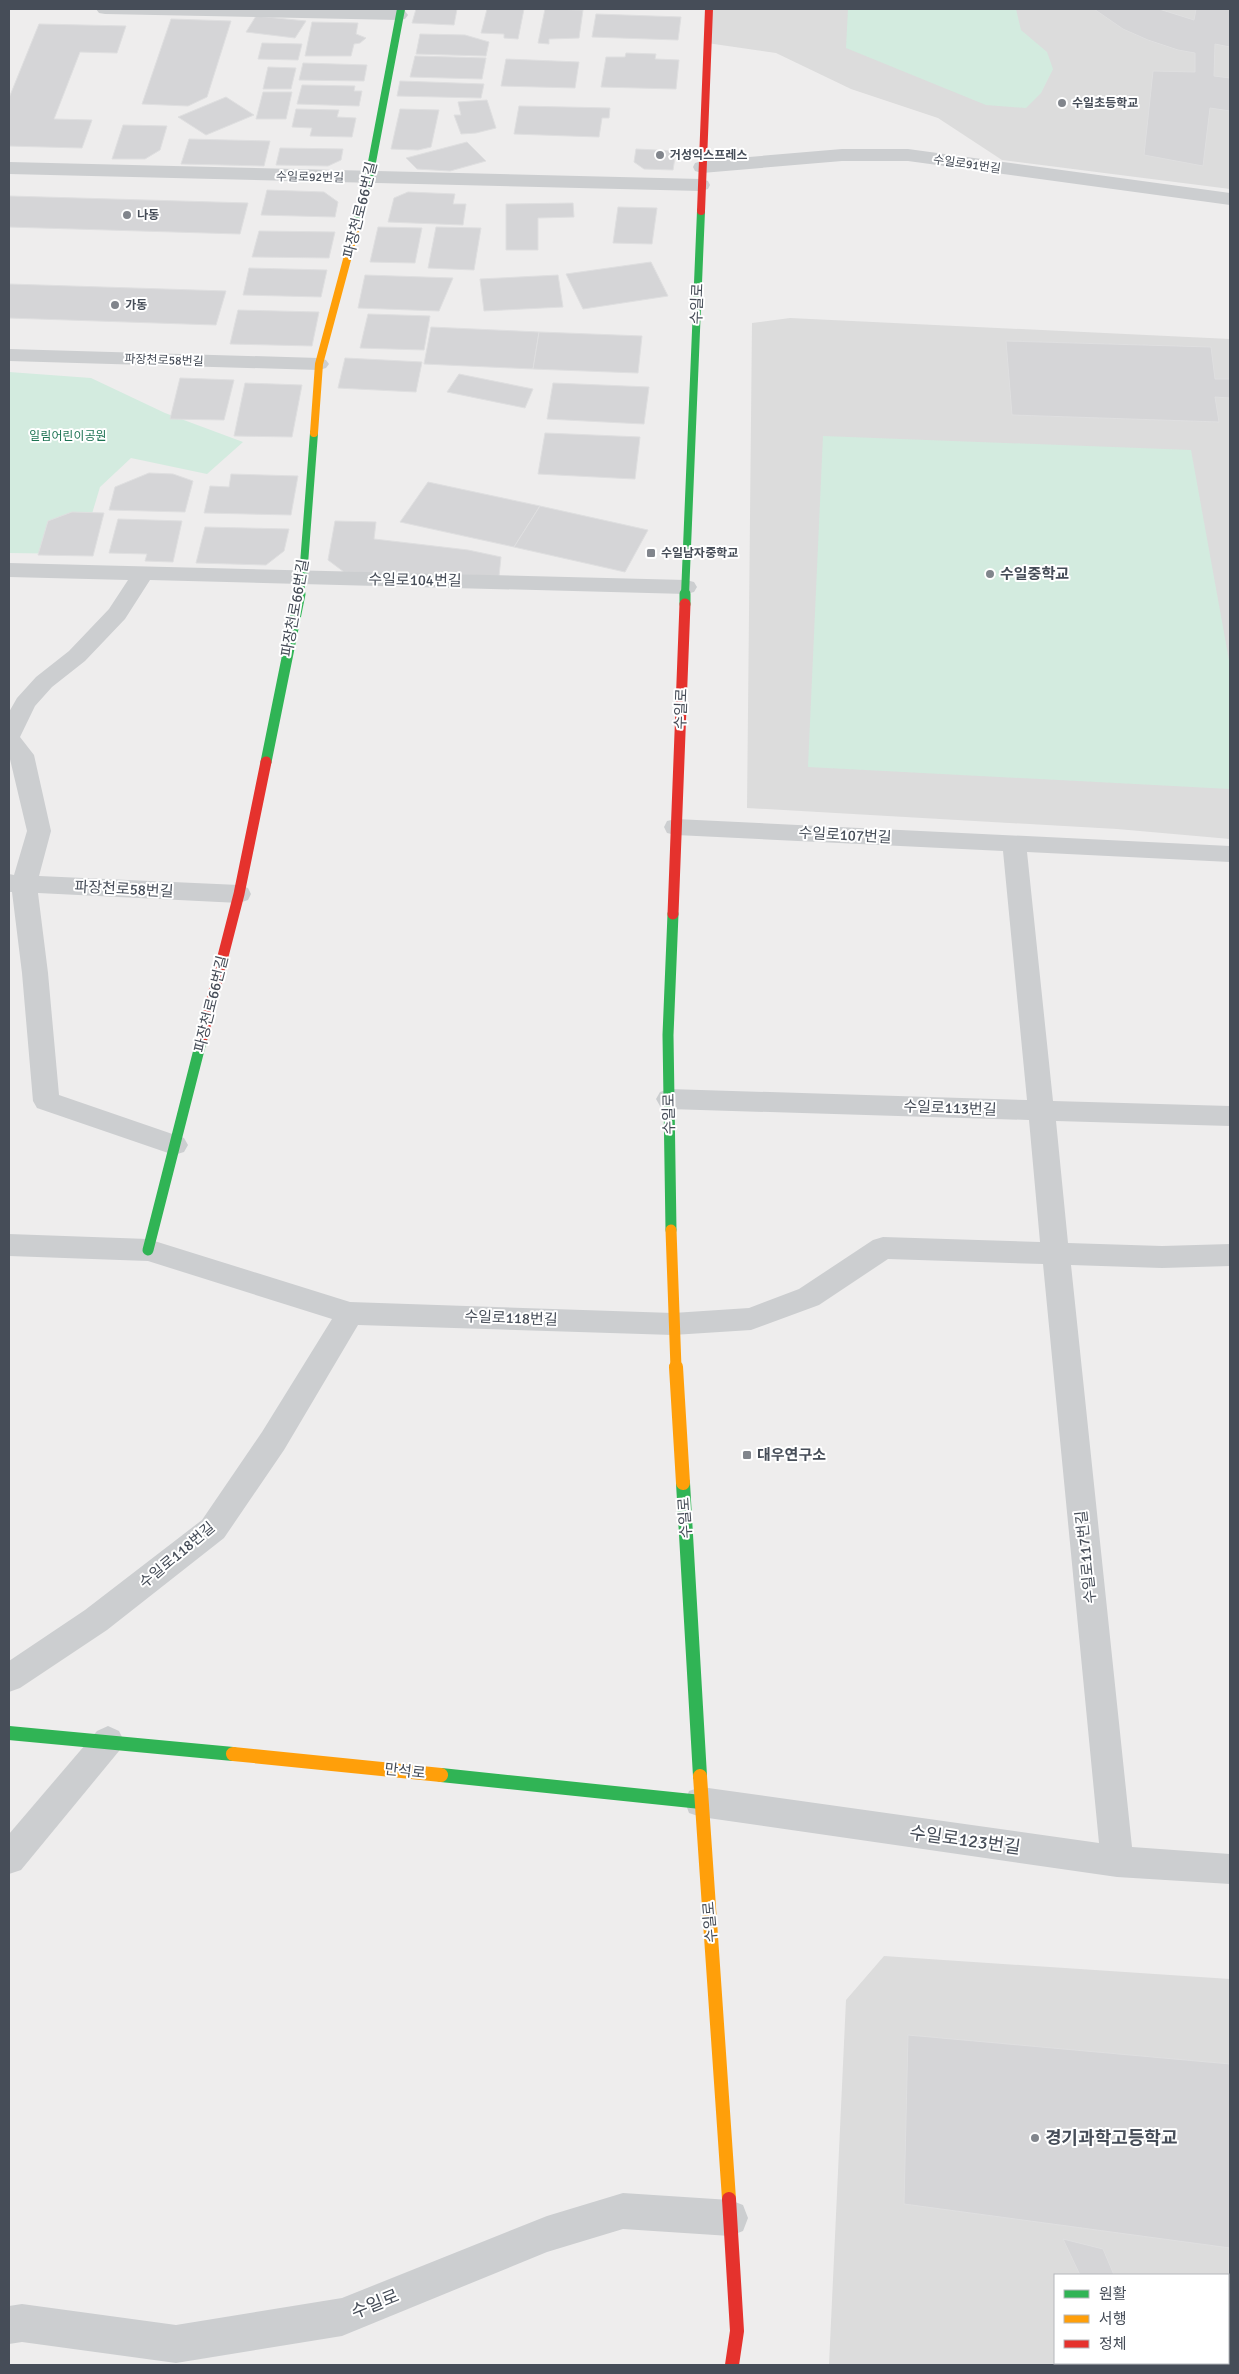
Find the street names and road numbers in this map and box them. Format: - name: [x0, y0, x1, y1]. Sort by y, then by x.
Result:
- street label: 수일로91번길: [932, 152, 1002, 177]
- street label: 파장천로66번길: [339, 160, 381, 260]
- street label: 수일로92번길: [276, 169, 344, 186]
- street label: 수일로: [687, 283, 707, 325]
- street label: 파장천로58번길: [124, 352, 204, 369]
- street label: 파장천로66번길: [278, 558, 312, 658]
- street label: 수일로104번길: [368, 570, 462, 590]
- street label: 수일로: [671, 688, 691, 730]
- street label: 수일로107번길: [798, 824, 892, 846]
- street label: 파장천로58번길: [74, 877, 174, 901]
- street label: 파장천로66번길: [190, 954, 232, 1054]
- street label: 수일로: [660, 1093, 678, 1135]
- street label: 수일로113번길: [903, 1097, 997, 1119]
- street label: 수일로118번길: [464, 1307, 558, 1329]
- street label: 수일로: [675, 1497, 695, 1539]
- street label: 수일로117번길: [1072, 1510, 1100, 1604]
- street label: 수일로118번길: [135, 1518, 219, 1592]
- street label: 만석로: [383, 1760, 427, 1782]
- street label: 수일로123번길: [908, 1821, 1022, 1859]
- street label: 수일로: [699, 1901, 721, 1943]
- street label: 수일로: [348, 2284, 402, 2324]

